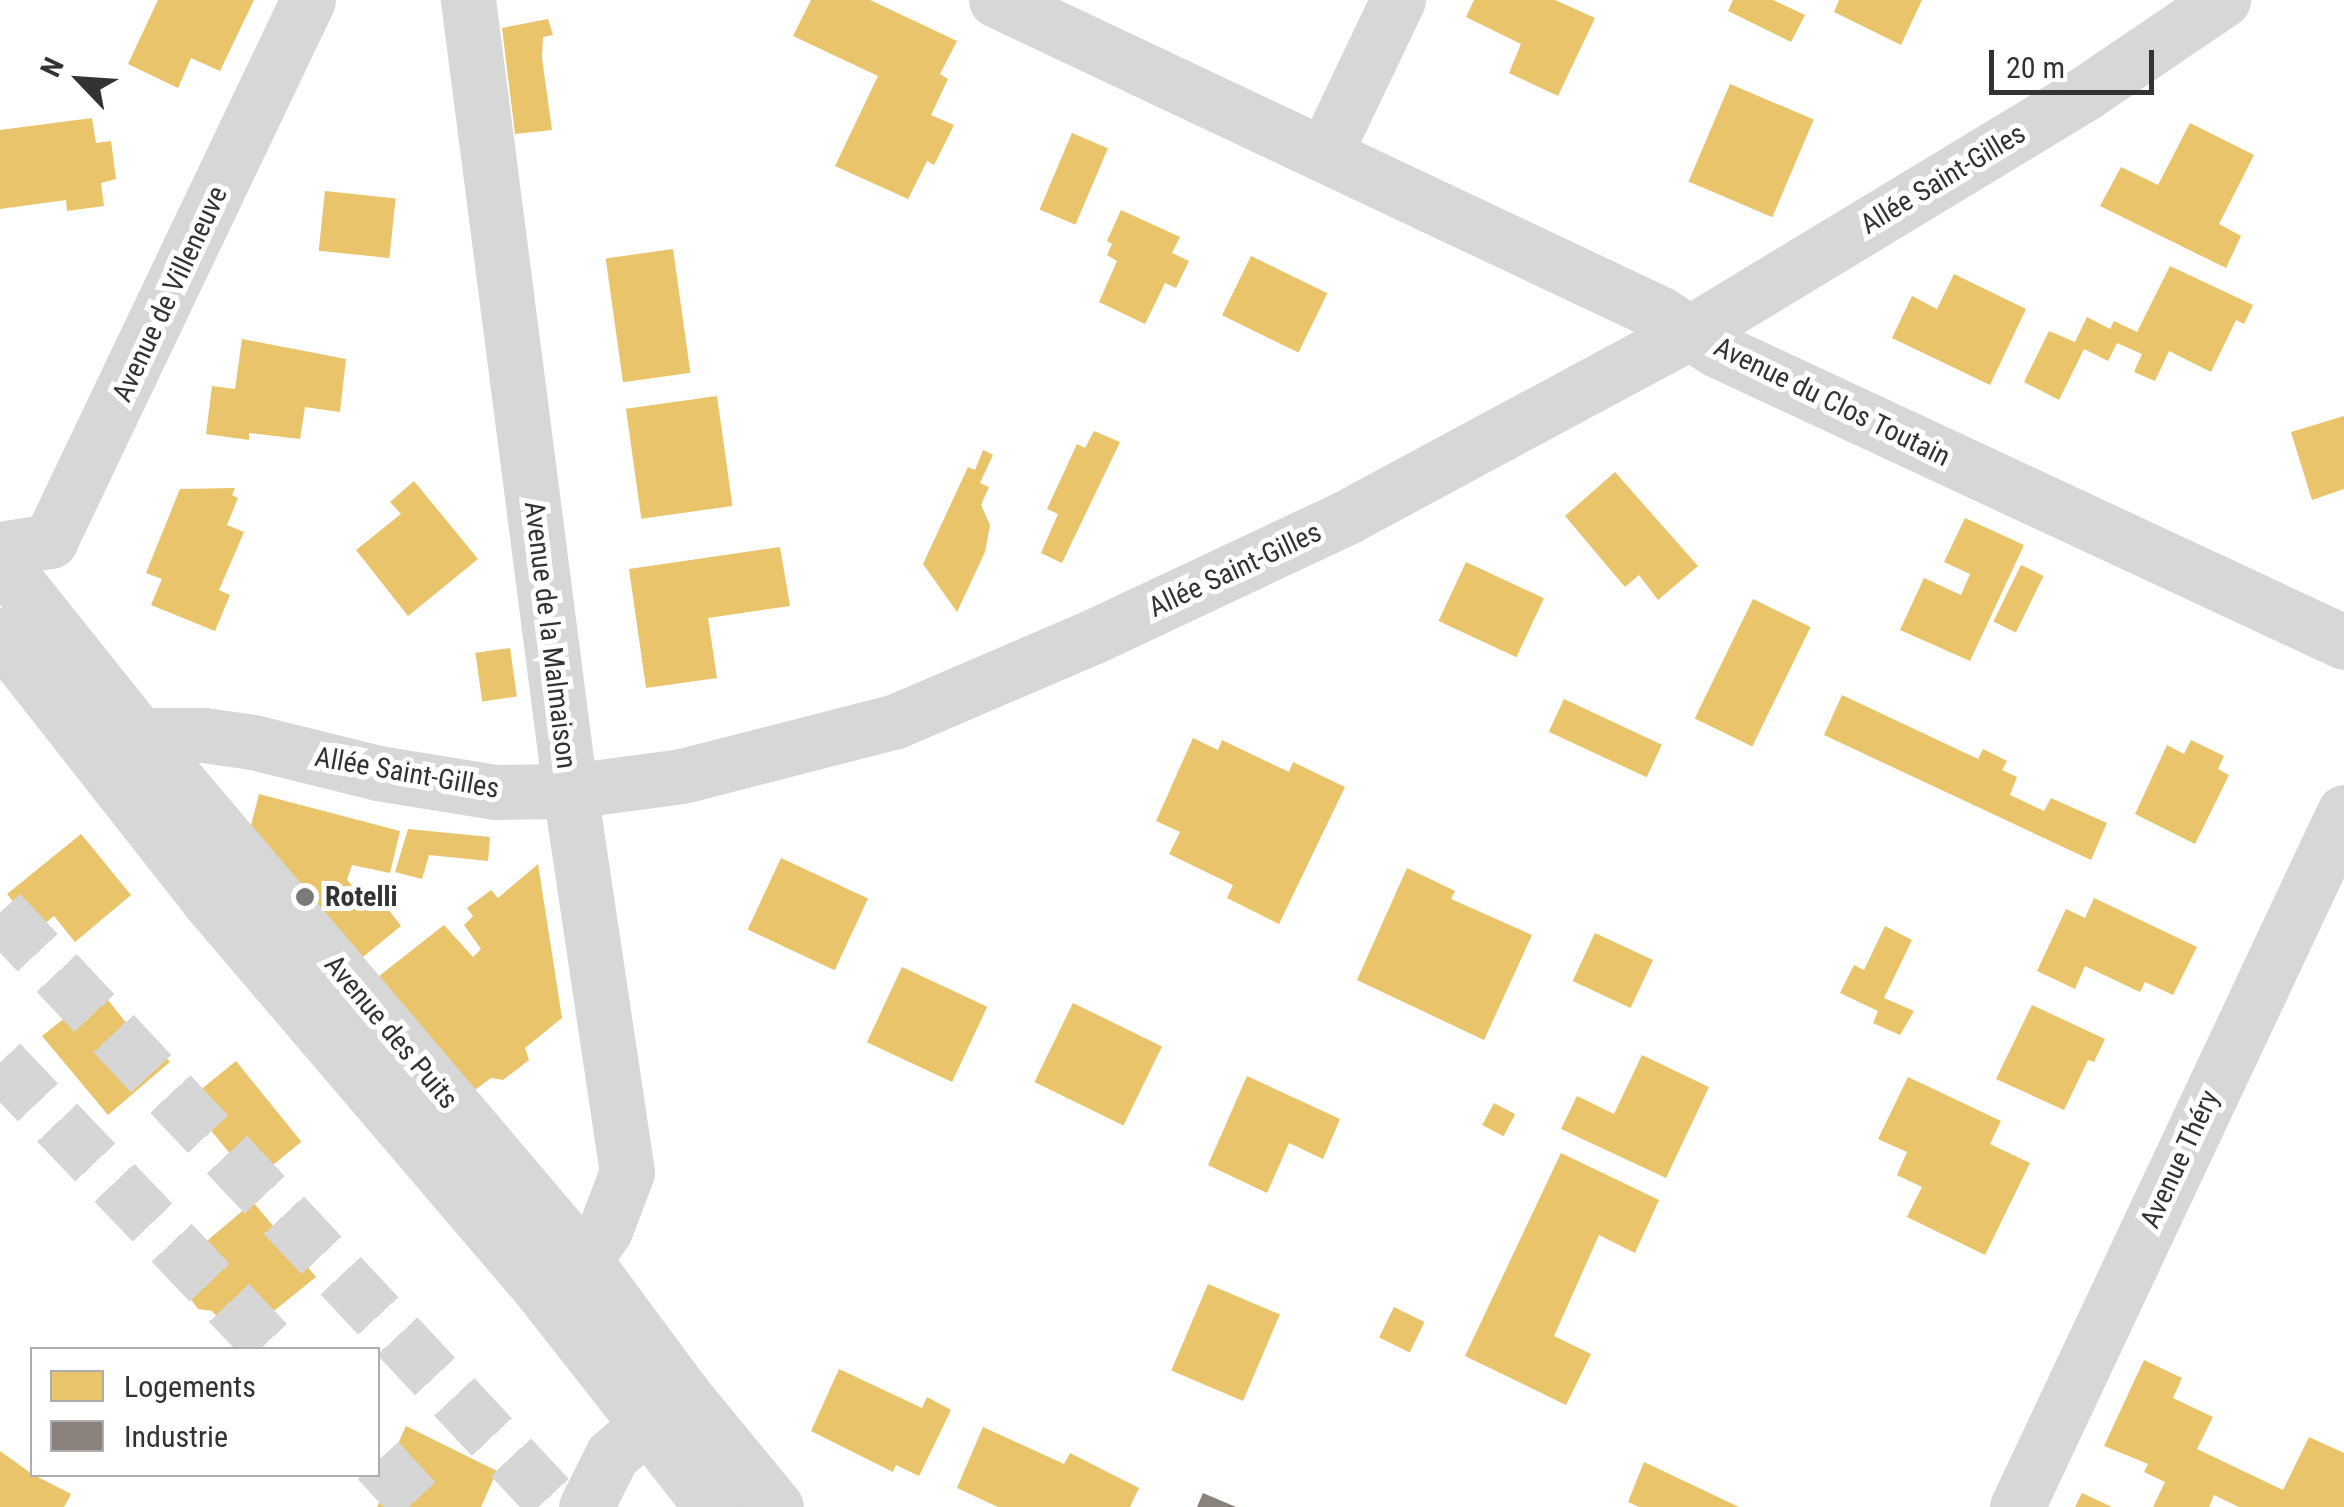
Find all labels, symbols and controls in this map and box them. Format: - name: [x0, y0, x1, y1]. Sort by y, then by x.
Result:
- north arrow: [30, 30, 130, 130]
- scale bar: [1994, 30, 2159, 92]
- text: 20 m: [2006, 50, 2065, 85]
- text: N: [34, 52, 71, 82]
- street label: Allée Saint-Gilles: [1854, 117, 2032, 241]
- street label: Avenue de Villeneuve: [105, 181, 235, 407]
- street label: Avenue du Clos Toutain: [1708, 330, 1956, 474]
- street label: Avenue de la Malmaison: [517, 499, 583, 771]
- street label: Allée Saint-Gilles: [1143, 515, 1327, 625]
- street label: Allée Saint-Gilles: [312, 740, 502, 806]
- place label: Rotelli: [325, 880, 398, 914]
- marker: Rotelli: [294, 886, 316, 908]
- street label: Avenue des Puits: [317, 949, 465, 1115]
- street label: Avenue Théry: [2133, 1085, 2227, 1233]
- legend: [30, 1347, 380, 1477]
- text: Logements: [124, 1369, 256, 1404]
- text: Industrie: [124, 1419, 228, 1454]

